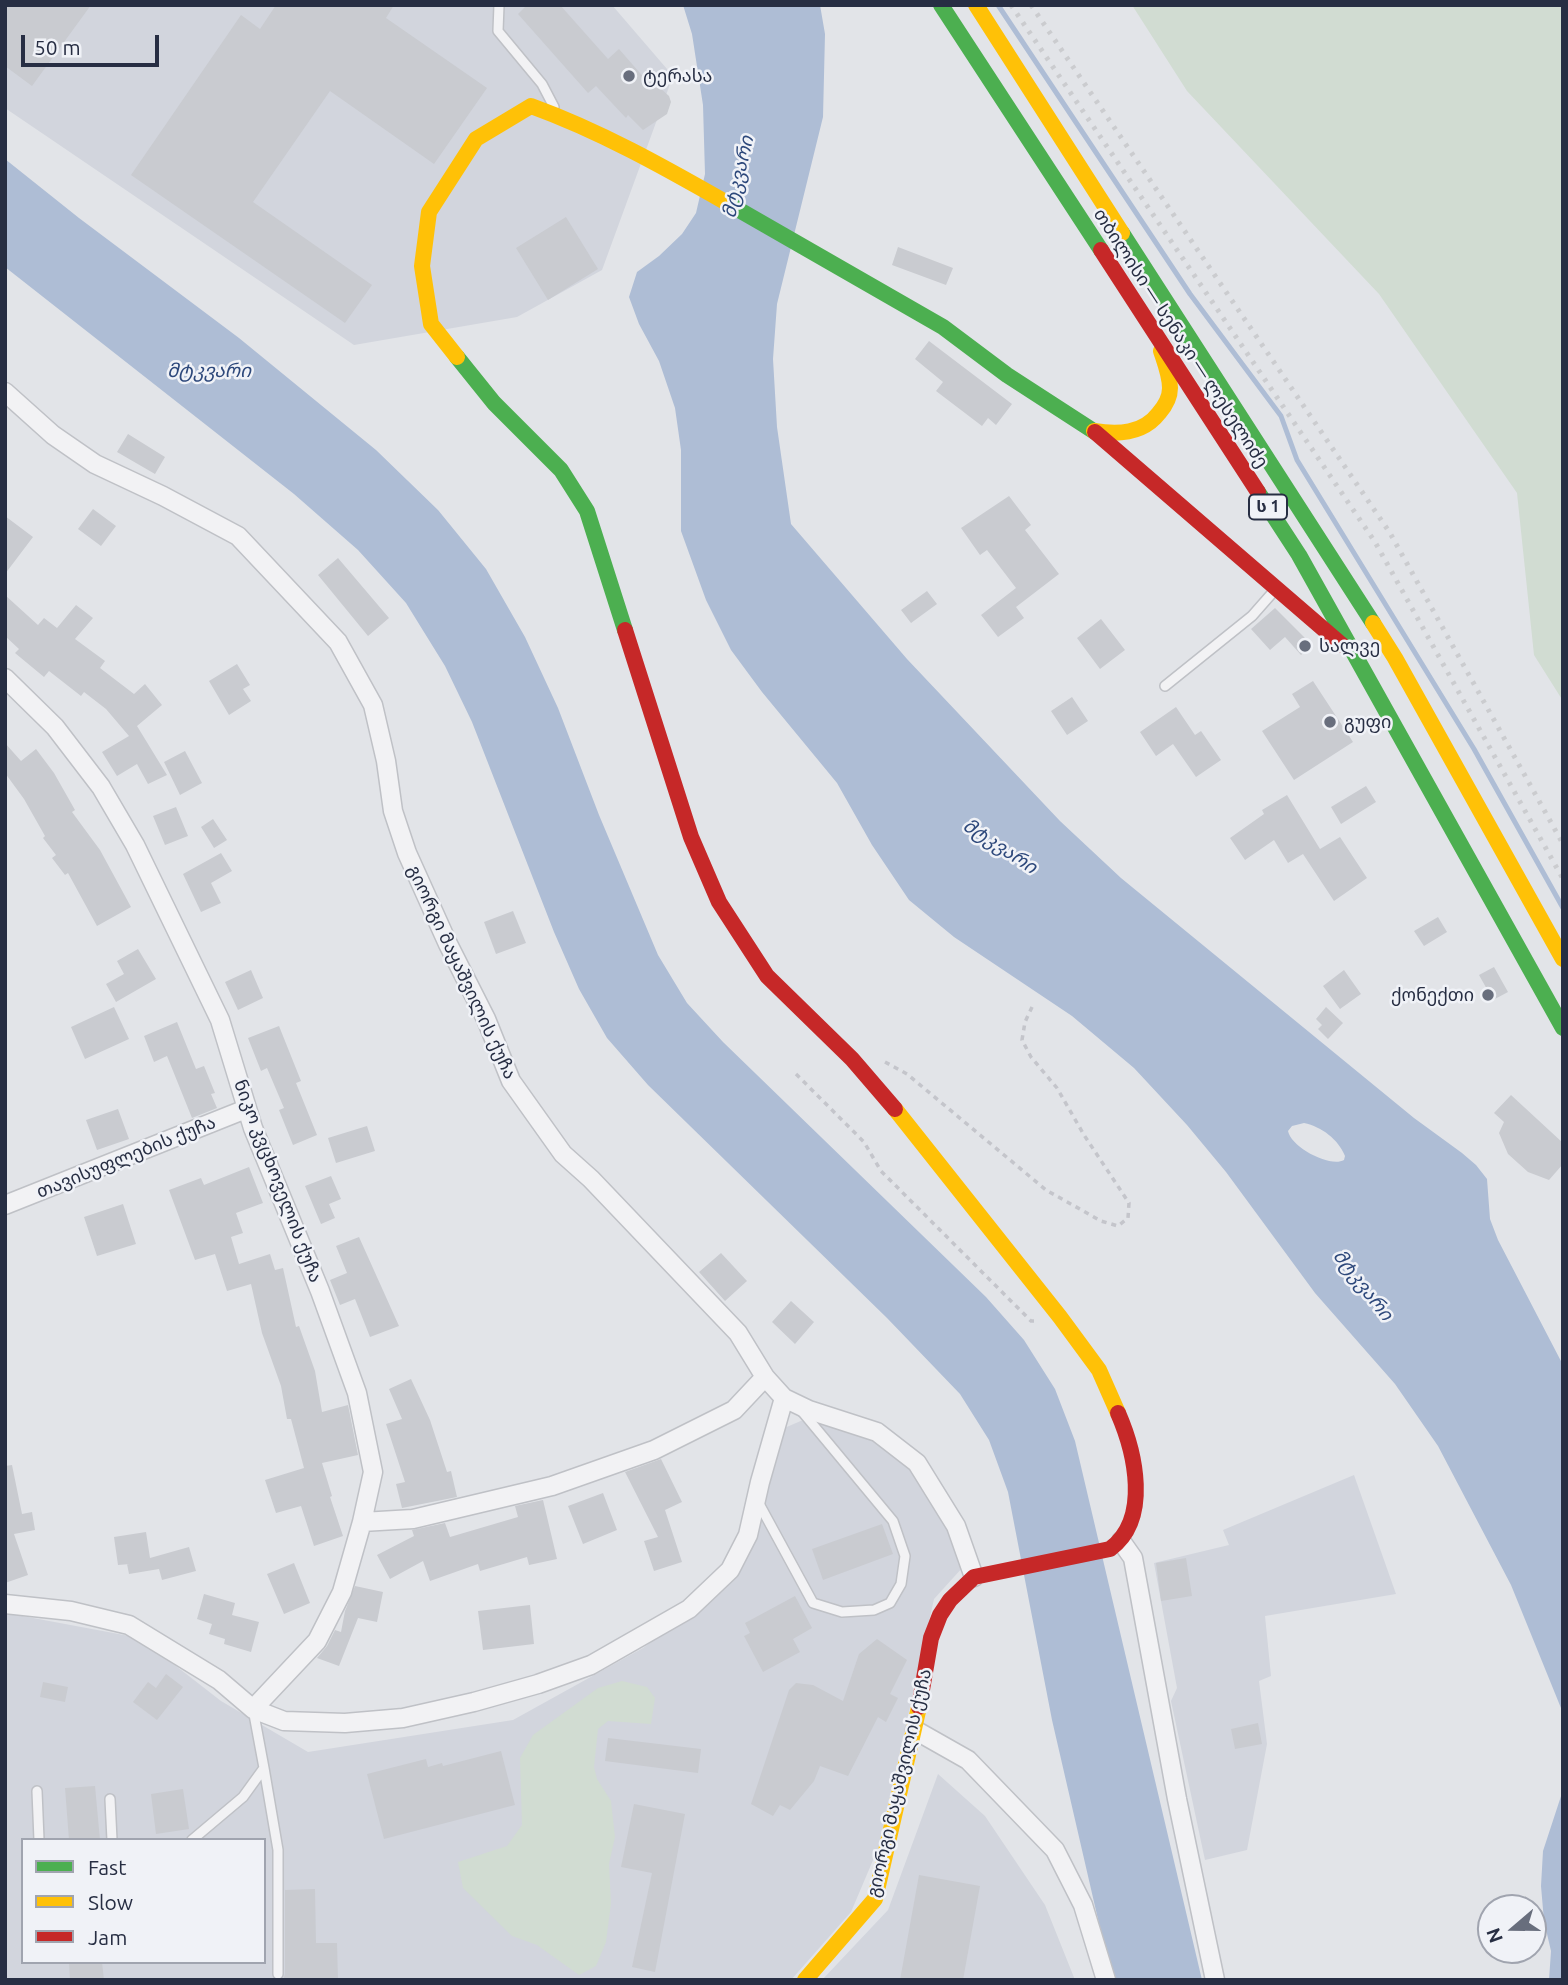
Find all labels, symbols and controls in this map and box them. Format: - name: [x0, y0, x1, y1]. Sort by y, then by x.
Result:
- scale bar: [24, 21, 163, 65]
- text: 50 m: [34, 35, 81, 59]
- place label: ტერასა: [643, 65, 712, 87]
- marker: ტერასა: [621, 68, 637, 84]
- water label: მტკვარი: [717, 134, 759, 220]
- street label: თბილისი — სენაკი — ლესელიძე: [1089, 204, 1273, 472]
- water label: მტკვარი: [167, 360, 251, 382]
- road number: ს 1: [1249, 494, 1287, 520]
- place label: სალვე: [1319, 635, 1380, 657]
- marker: სალვე: [1297, 638, 1313, 654]
- place label: გუფი: [1344, 711, 1391, 733]
- marker: გუფი: [1322, 714, 1338, 730]
- water label: მტკვარი: [959, 814, 1041, 878]
- street label: გიორგი მაყაშვილის ქუჩა: [403, 862, 521, 1082]
- place label: ქონექთი: [1391, 984, 1474, 1006]
- marker: ქონექთი: [1480, 987, 1496, 1003]
- street label: ნიკო კვცხოველის ქუჩა: [229, 1076, 327, 1286]
- street label: თავისუფლების ქუჩა: [33, 1111, 219, 1203]
- water label: მტკვარი: [1328, 1245, 1398, 1325]
- street label: გიორგი მაყაშვილის ქუჩა: [862, 1667, 936, 1899]
- legend: [21, 1838, 266, 1964]
- text: Fast: [88, 1855, 126, 1879]
- text: Slow: [88, 1890, 133, 1914]
- north arrow: [1477, 1894, 1547, 1964]
- text: Jam: [88, 1925, 127, 1949]
- text: N: [1481, 1925, 1507, 1946]

